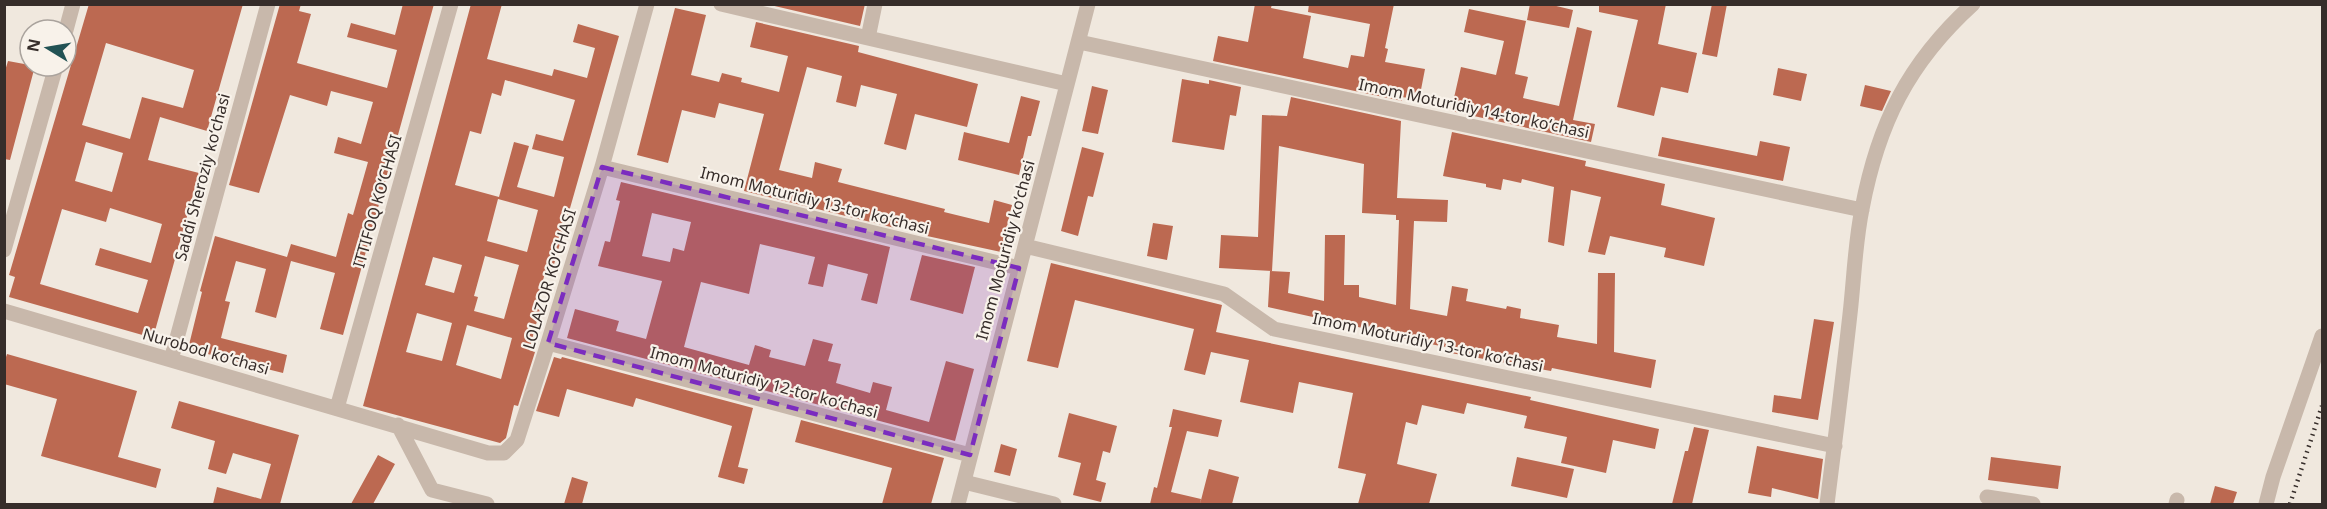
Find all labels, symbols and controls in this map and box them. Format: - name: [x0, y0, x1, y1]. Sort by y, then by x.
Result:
- north arrow: [18, 18, 78, 78]
- text: N: [21, 37, 45, 54]
- street label: Imom Moturidiy 14-tor koʻchasi: [1357, 73, 1591, 143]
- street label: Saddi Sheroziy koʻchasi: [169, 91, 235, 263]
- street label: ITTIFOQ KO‘CHASI: [347, 132, 407, 270]
- street label: Imom Moturidiy koʻchasi: [970, 158, 1040, 342]
- street label: Imom Moturidiy 13-tor koʻchasi: [698, 161, 932, 239]
- street label: LOLAZOR KO‘CHASI: [517, 206, 581, 352]
- street label: Imom Moturidiy 13-tor koʻchasi: [1311, 307, 1545, 377]
- street label: Nurobod koʻchasi: [140, 322, 272, 380]
- street label: Imom Moturidiy 12-tor koʻchasi: [648, 341, 880, 423]

